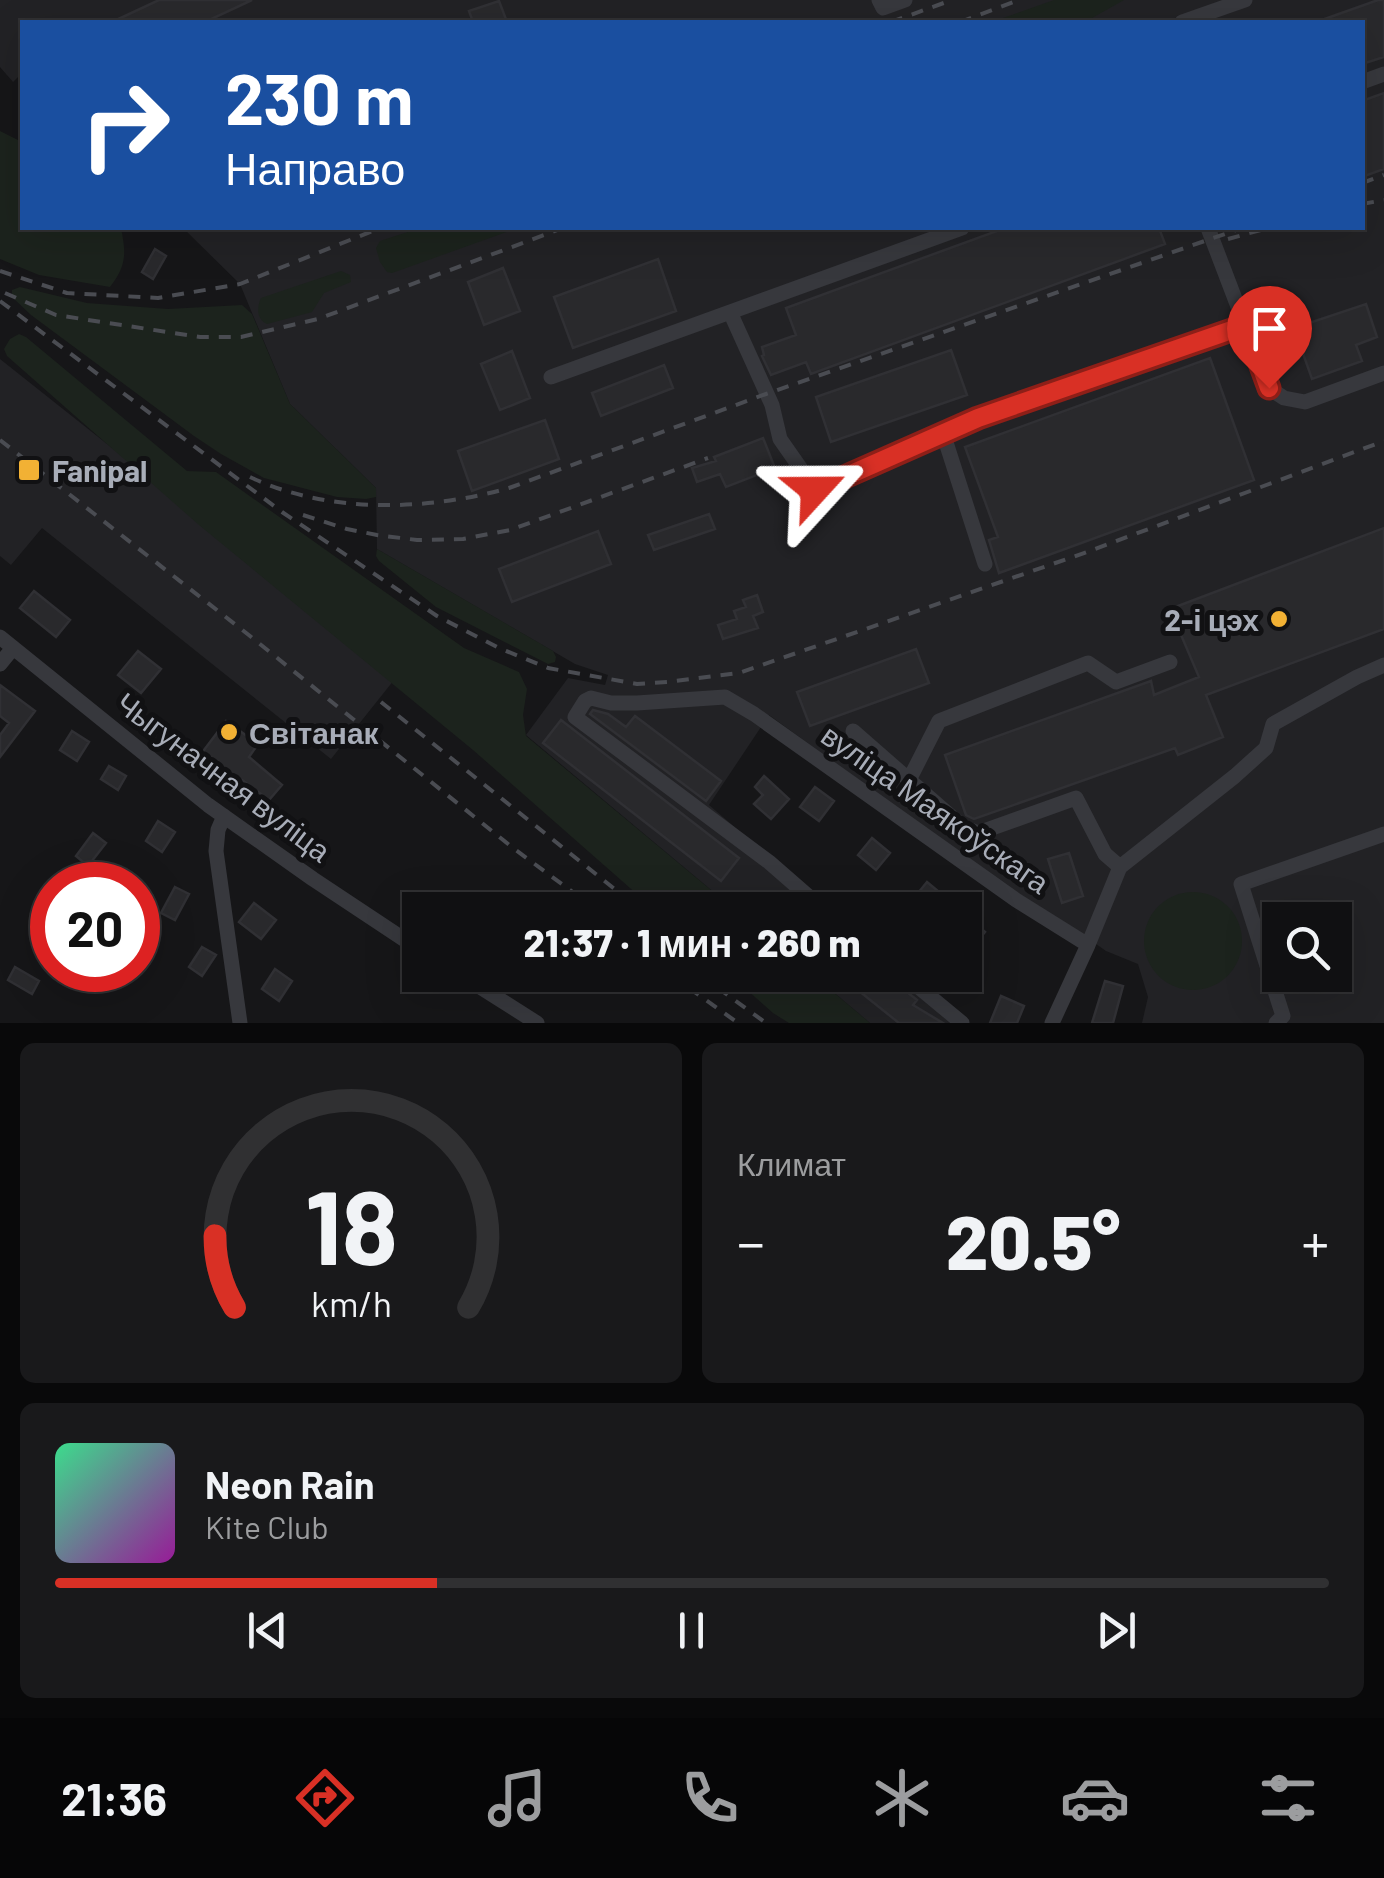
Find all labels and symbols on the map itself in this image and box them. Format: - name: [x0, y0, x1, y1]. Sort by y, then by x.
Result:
- pin: [1227, 286, 1312, 389]
- position arrow: [763, 438, 867, 542]
- place label: Fanipal: [52, 452, 147, 488]
- marker: Fanipal: [16, 457, 42, 483]
- place label: 2-і цэх: [1164, 601, 1259, 637]
- marker: 2-і цэх: [1268, 608, 1290, 630]
- street label: Чыгуначная вуліца: [110, 684, 338, 868]
- place label: Світанак: [249, 714, 380, 750]
- street label: вуліца Маякоўскага: [815, 716, 1057, 900]
- marker: Світанак: [218, 721, 240, 743]
- speed limit sign: 20: [30, 862, 160, 992]

